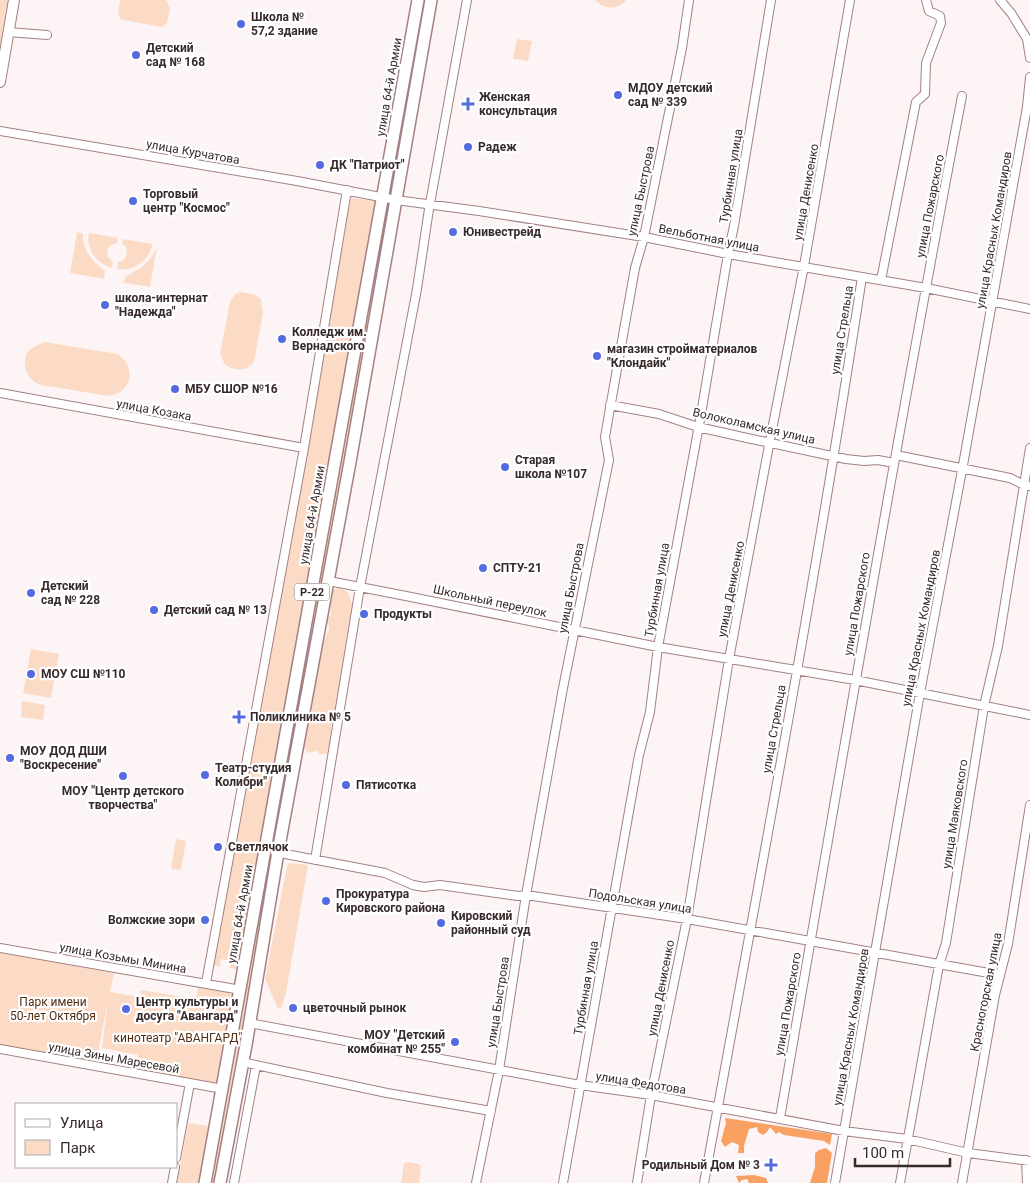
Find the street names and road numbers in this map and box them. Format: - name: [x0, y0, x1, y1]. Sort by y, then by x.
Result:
- street label: улица 64-й Армии: [373, 37, 405, 137]
- street label: Турбинная улица: [717, 128, 745, 224]
- street label: улица Курчатова: [145, 137, 241, 167]
- street label: улица Денисенко: [791, 142, 821, 241]
- street label: улица Быстрова: [625, 145, 657, 237]
- street label: улица Красных Командиров: [973, 150, 1015, 310]
- street label: улица Пожарского: [913, 153, 947, 259]
- street label: Вельботная улица: [657, 221, 761, 255]
- street label: улица Стрельца: [828, 285, 856, 375]
- street label: улица Козака: [115, 397, 193, 423]
- street label: Волоколамская улица: [691, 405, 817, 447]
- street label: улица 64-й Армии: [296, 465, 328, 565]
- street label: улица Денисенко: [715, 539, 747, 638]
- street label: улица Быстрова: [555, 542, 587, 634]
- street label: Турбинная улица: [642, 542, 672, 638]
- street label: улица Красных Командиров: [899, 548, 943, 708]
- street label: улица Пожарского: [841, 551, 873, 657]
- street label: Школьный переулок: [432, 582, 549, 620]
- road number: Р-22: [294, 584, 330, 600]
- street label: улица Стрельца: [759, 684, 789, 774]
- street label: улица Маяковского: [939, 758, 971, 870]
- street label: улица 64-й Армии: [224, 864, 256, 964]
- street label: Подольская улица: [587, 886, 693, 916]
- street label: Красногорская улица: [968, 931, 1004, 1053]
- street label: улица Денисенко: [645, 938, 677, 1037]
- street label: улица Козьмы Минина: [58, 940, 188, 976]
- street label: Турбинная улица: [571, 940, 601, 1036]
- street label: улица Красных Командиров: [830, 947, 872, 1107]
- street label: улица Пожарского: [772, 951, 804, 1057]
- street label: улица Быстрова: [484, 956, 512, 1048]
- street label: улица Зины Маресевой: [48, 1040, 181, 1076]
- street label: улица Федотова: [595, 1069, 687, 1097]

